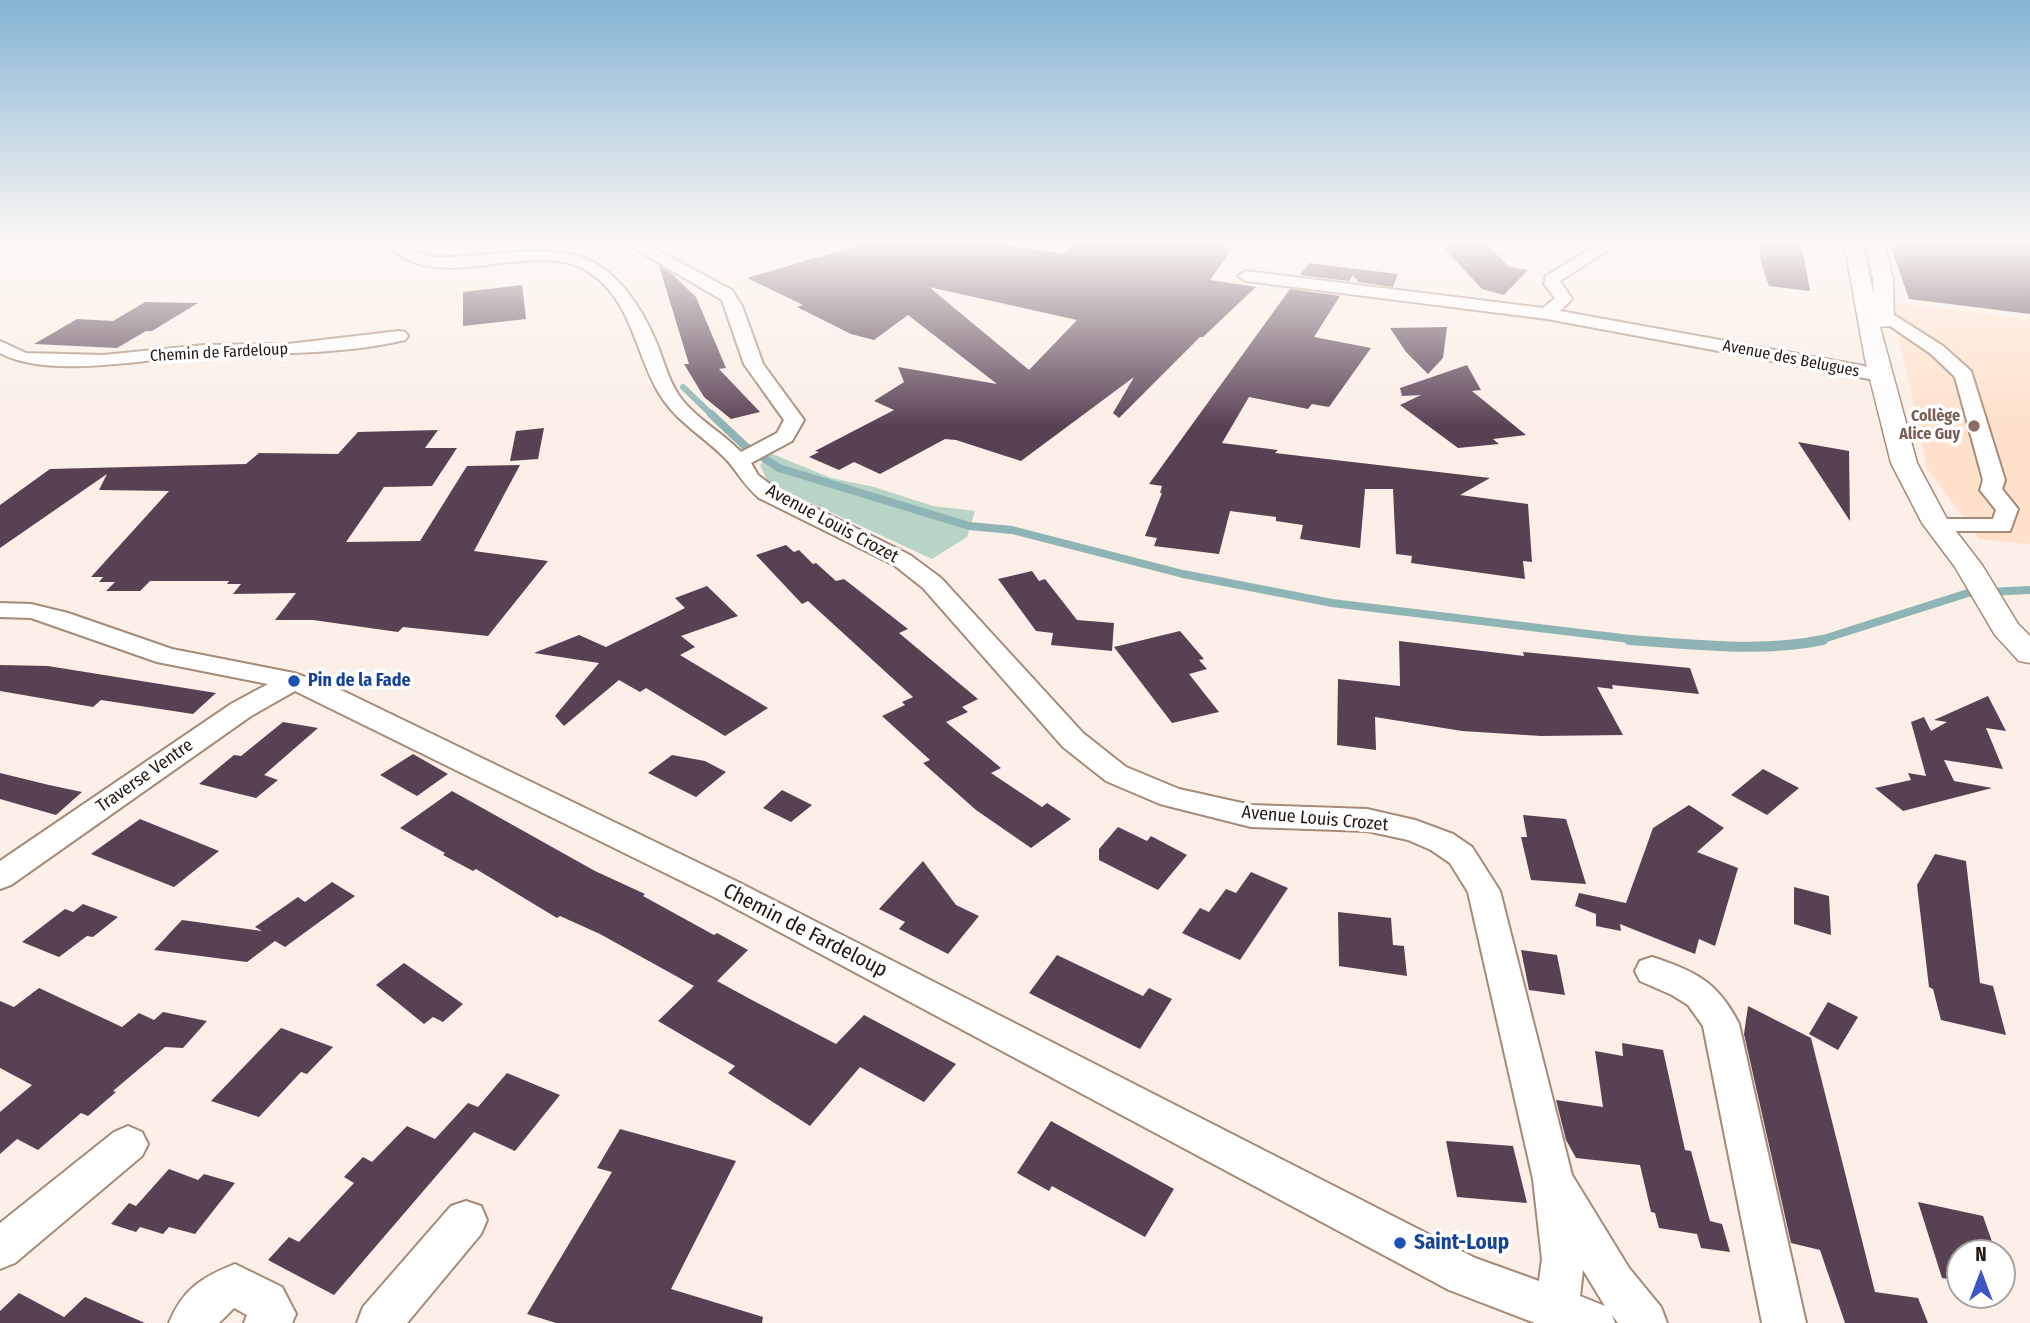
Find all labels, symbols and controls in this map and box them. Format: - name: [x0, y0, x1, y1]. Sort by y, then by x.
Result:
- street label: Avenue des Belugues: [1721, 336, 1861, 382]
- street label: Chemin de Fardeloup: [150, 340, 288, 366]
- place label: Collège Alice Guy: [1899, 407, 1960, 445]
- marker: Collège Alice Guy: [1966, 418, 1982, 434]
- street label: Avenue Louis Crozet: [762, 480, 902, 568]
- place label: Pin de la Fade: [308, 670, 411, 692]
- marker: Pin de la Fade: [286, 673, 302, 689]
- street label: Traverse Ventre: [92, 735, 198, 817]
- street label: Avenue Louis Crozet: [1241, 802, 1389, 836]
- street label: Chemin de Fardeloup: [719, 879, 891, 983]
- place label: Saint-Loup: [1414, 1230, 1509, 1256]
- marker: Saint-Loup: [1392, 1235, 1408, 1251]
- north arrow: [1946, 1239, 2016, 1309]
- text: N: [1975, 1243, 1987, 1266]

